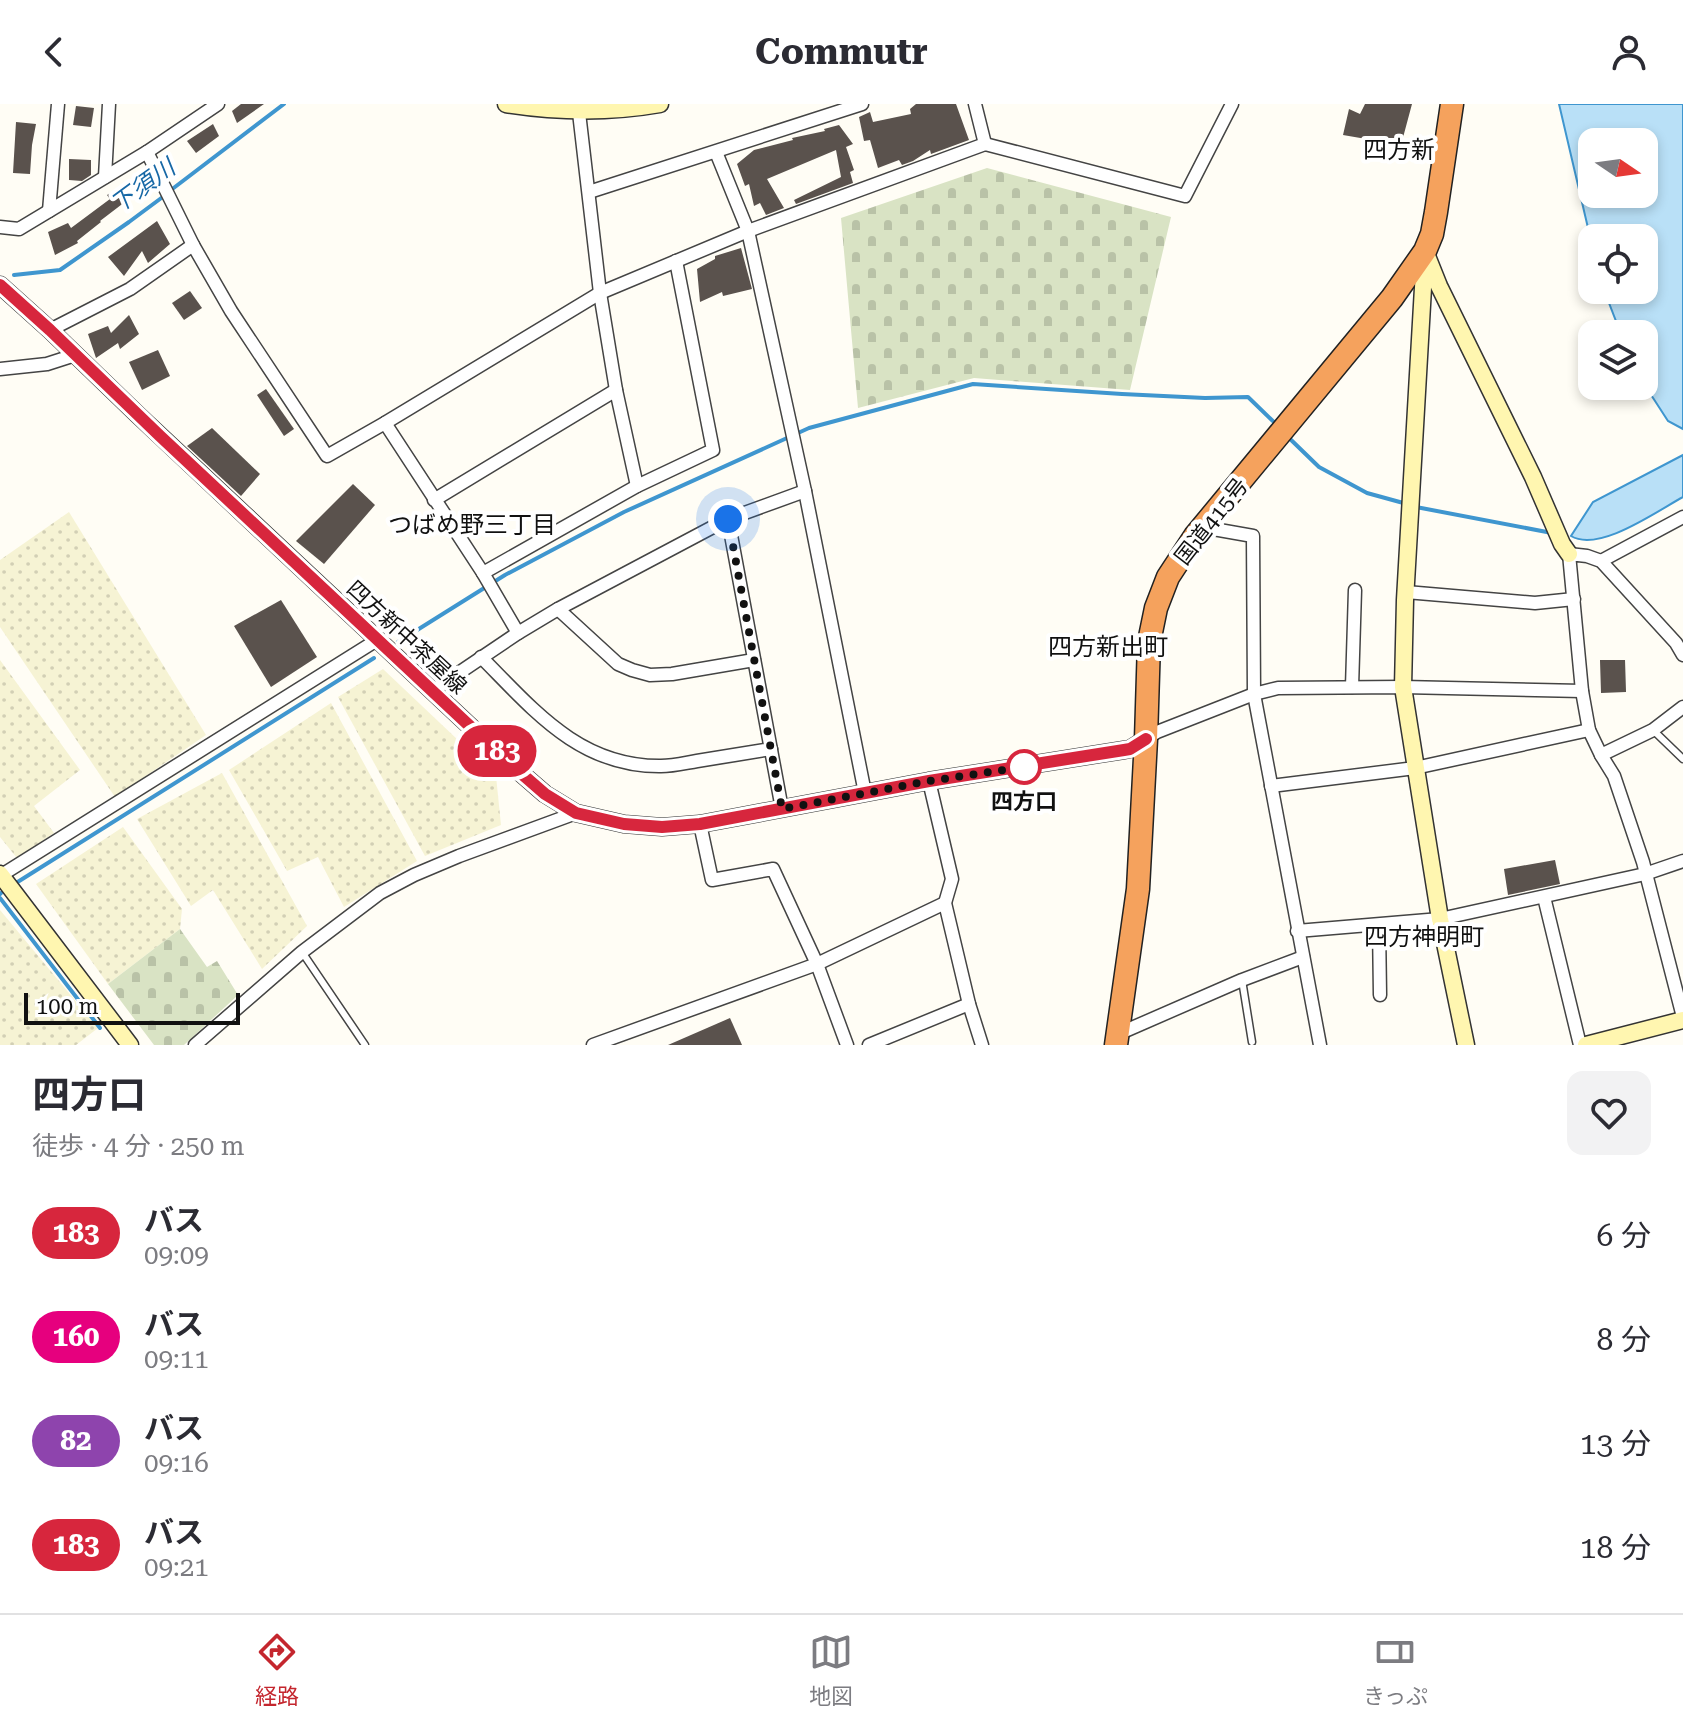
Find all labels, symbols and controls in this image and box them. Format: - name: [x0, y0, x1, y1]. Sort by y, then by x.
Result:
- icon: back: [32, 30, 76, 74]
- icon: person: [1607, 30, 1651, 74]
- text: Commutr: [755, 31, 928, 73]
- north arrow: [1578, 128, 1658, 208]
- map controls: [1578, 128, 1658, 400]
- district label: 四方新: [1363, 136, 1435, 164]
- water label: 下須川: [106, 152, 183, 218]
- button: locate: [1578, 224, 1658, 304]
- button: layers: [1578, 320, 1658, 400]
- street label: 国道415号: [1170, 473, 1253, 570]
- your location: [708, 499, 748, 539]
- district label: つばめ野三丁目: [388, 511, 556, 539]
- street label: 四方新中茶屋線: [342, 576, 472, 699]
- district label: 四方新出町: [1048, 633, 1168, 661]
- line badge: 183: [451, 725, 543, 777]
- text: 183: [473, 734, 521, 767]
- marker: 四方口: [1007, 750, 1041, 784]
- place label: 四方口: [991, 789, 1057, 814]
- district label: 四方神明町: [1364, 923, 1484, 951]
- scale bar: [24, 989, 240, 1025]
- text: 100 m: [36, 994, 99, 1019]
- button: heart: [1567, 1071, 1651, 1155]
- text: 四方口: [32, 1073, 146, 1117]
- text: 徒歩 · 4 分 · 250 m: [32, 1131, 245, 1161]
- text: バス: [144, 1203, 204, 1238]
- text: 183: [52, 1216, 100, 1249]
- text: 6 分: [1597, 1218, 1651, 1253]
- text: 09:09: [144, 1240, 209, 1270]
- text: バス: [144, 1307, 204, 1342]
- text: 160: [52, 1320, 100, 1353]
- text: 8 分: [1597, 1322, 1651, 1357]
- text: 09:11: [144, 1344, 209, 1374]
- text: バス: [144, 1411, 204, 1446]
- text: 82: [60, 1424, 92, 1457]
- text: 13 分: [1580, 1426, 1651, 1461]
- text: 09:16: [144, 1448, 209, 1478]
- text: バス: [144, 1515, 204, 1550]
- text: 183: [52, 1528, 100, 1561]
- text: 18 分: [1580, 1530, 1651, 1565]
- text: 09:21: [144, 1552, 209, 1582]
- tab: 経路: [255, 1630, 299, 1710]
- tab: 地図: [809, 1630, 853, 1710]
- tab: きっぷ: [1363, 1630, 1428, 1710]

